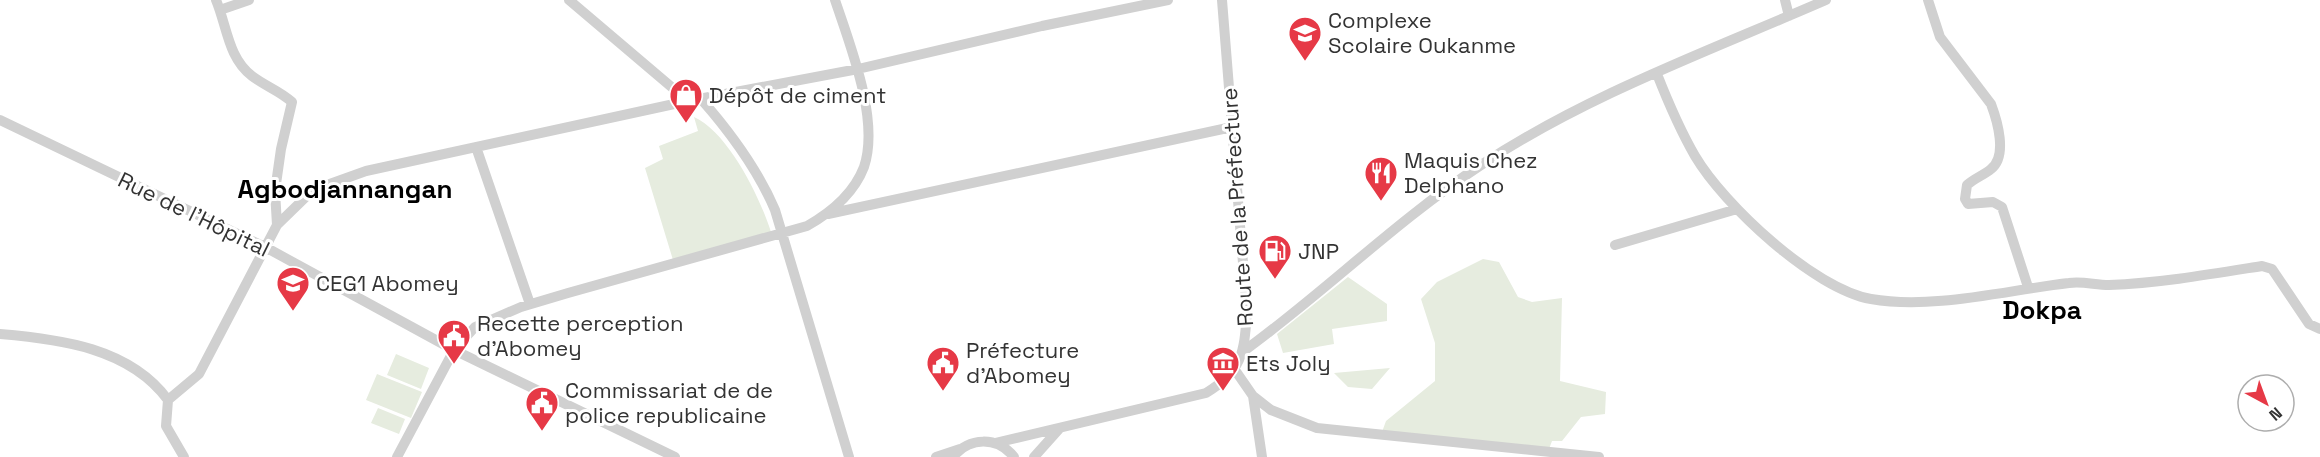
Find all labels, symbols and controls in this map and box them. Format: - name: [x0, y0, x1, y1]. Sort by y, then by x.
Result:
- place label: Complexe Scolaire Oukanme: [1328, 6, 1516, 59]
- school or university icon: Complexe Scolaire Oukanme: [1287, 15, 1323, 62]
- shop icon: Dépôt de ciment: [668, 77, 704, 124]
- place label: Dépôt de ciment: [709, 81, 886, 109]
- street label: Route de la Préfecture: [1215, 87, 1259, 327]
- place label: Maquis Chez Delphano: [1404, 146, 1537, 199]
- restaurant icon: Maquis Chez Delphano: [1363, 155, 1399, 202]
- street label: Rue de l'Hôpital: [114, 165, 274, 263]
- district label: Agbodjannangan: [238, 172, 452, 206]
- fuel station icon: JNP: [1257, 233, 1293, 280]
- place label: JNP: [1298, 237, 1339, 265]
- school or university icon: CEG1 Abomey: [275, 265, 311, 312]
- place label: CEG1 Abomey: [316, 269, 459, 297]
- district label: Dokpa: [2002, 293, 2082, 327]
- place label: Recette perception d'Abomey: [477, 309, 684, 362]
- public building icon: Recette perception d'Abomey: [436, 318, 472, 365]
- place label: Préfecture d’Abomey: [966, 336, 1079, 389]
- public building icon: Préfecture d’Abomey: [925, 345, 961, 392]
- museum icon: Ets Joly: [1205, 345, 1241, 392]
- place label: Ets Joly: [1246, 349, 1331, 377]
- north arrow: [2236, 373, 2296, 433]
- place label: Commissariat de de police republicaine: [565, 376, 773, 429]
- public building icon: Commissariat de de police republicaine: [524, 385, 560, 432]
- text: N: [2265, 402, 2286, 425]

